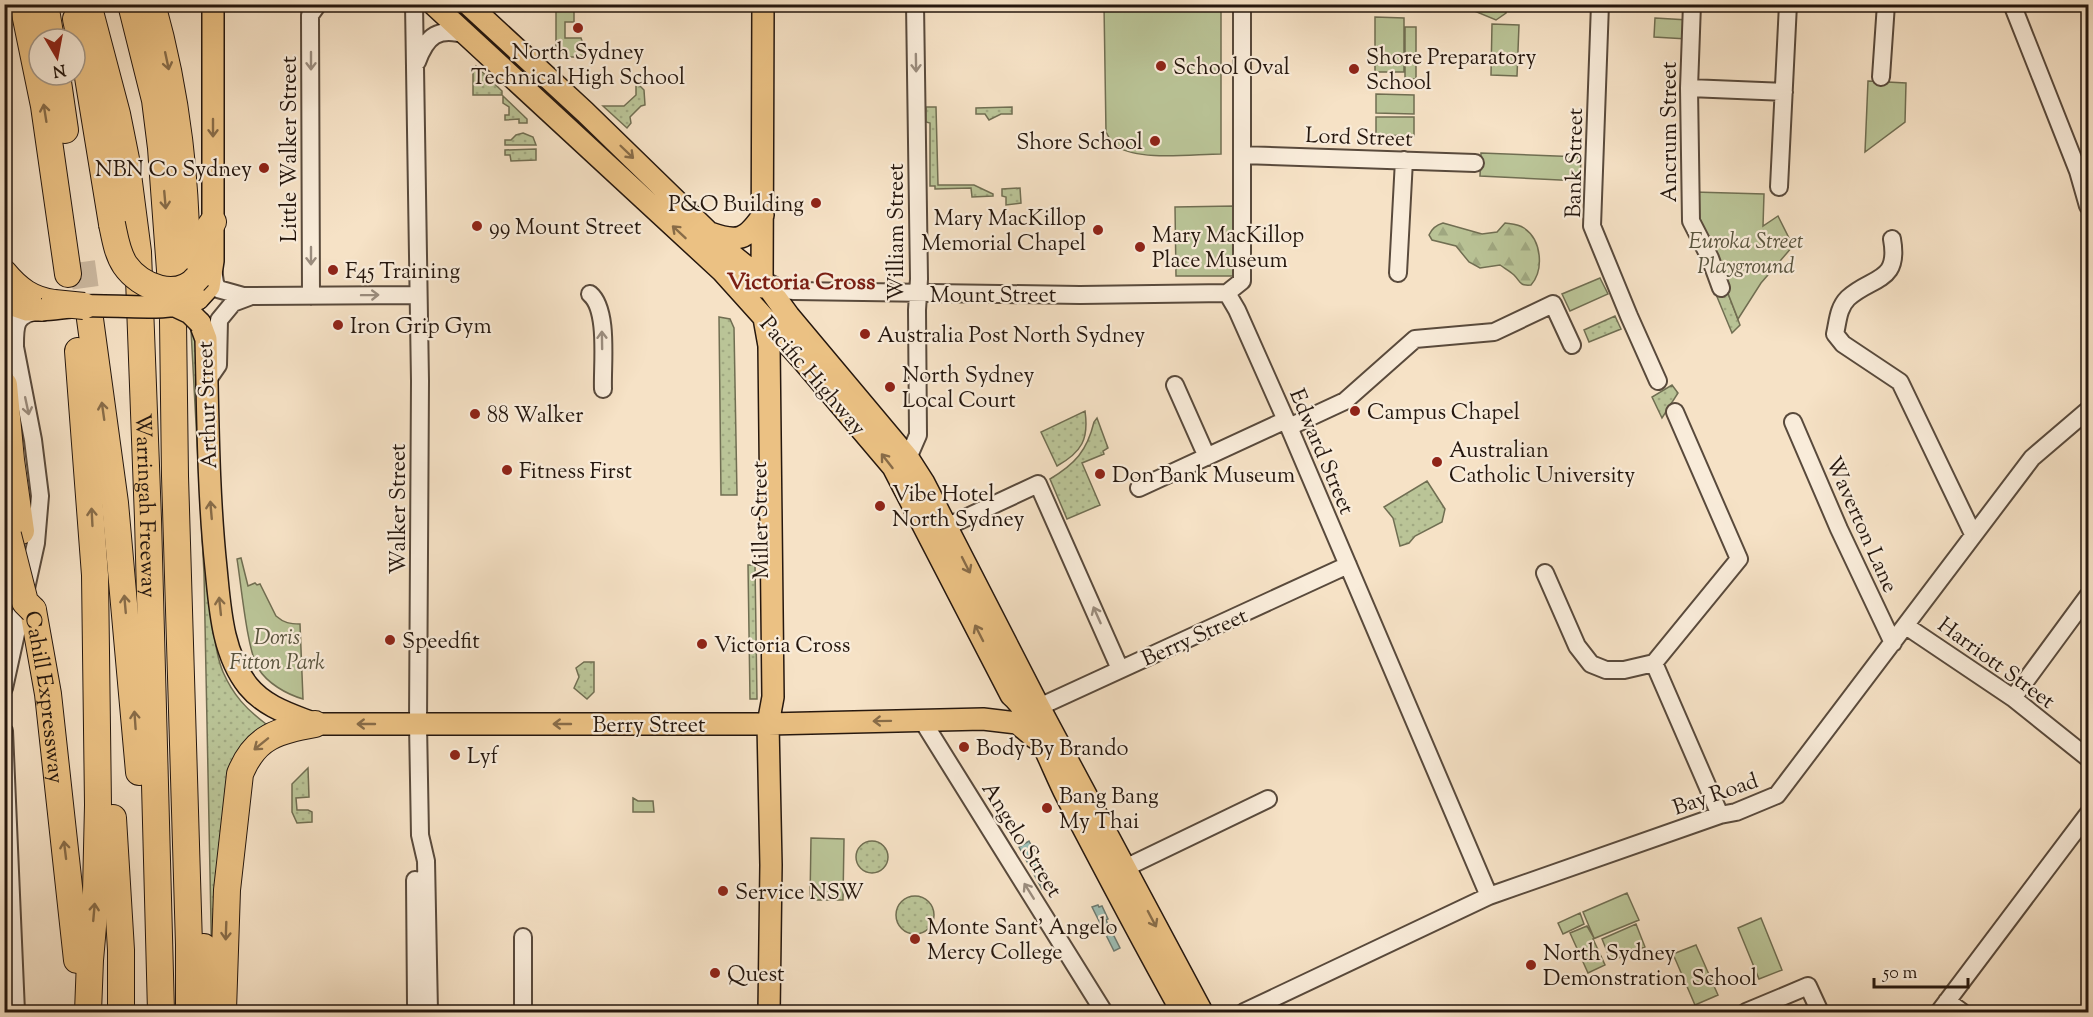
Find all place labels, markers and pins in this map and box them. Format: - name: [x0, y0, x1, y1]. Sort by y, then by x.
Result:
- marker: North Sydney Technical High School: [571, 21, 585, 35]
- place label: North Sydney Technical High School: [471, 38, 685, 95]
- place label: Shore Preparatory School: [1366, 43, 1536, 100]
- place label: School Oval: [1173, 53, 1290, 85]
- marker: School Oval: [1154, 59, 1168, 73]
- marker: Shore Preparatory School: [1347, 62, 1361, 76]
- place label: Shore School: [1016, 128, 1143, 160]
- marker: Shore School: [1148, 134, 1162, 148]
- place label: NBN Co Sydney: [95, 155, 252, 187]
- marker: NBN Co Sydney: [257, 161, 271, 175]
- place label: P&O Building: [668, 190, 804, 222]
- marker: P&O Building: [809, 196, 823, 210]
- place label: Mary MacKillop Memorial Chapel: [921, 204, 1086, 261]
- place label: 99 Mount Street: [489, 213, 642, 245]
- marker: 99 Mount Street: [470, 219, 484, 233]
- place label: Mary MacKillop Place Museum: [1152, 221, 1304, 278]
- marker: Mary MacKillop Memorial Chapel: [1091, 223, 1105, 237]
- marker: Mary MacKillop Place Museum: [1133, 240, 1147, 254]
- place label: F45 Training: [345, 257, 460, 289]
- marker: F45 Training: [326, 263, 340, 277]
- place label: Iron Grip Gym: [350, 312, 492, 344]
- marker: Iron Grip Gym: [331, 318, 345, 332]
- place label: Australia Post North Sydney: [877, 321, 1145, 353]
- marker: Australia Post North Sydney: [858, 327, 872, 341]
- place label: North Sydney Local Court: [902, 361, 1034, 418]
- marker: North Sydney Local Court: [883, 380, 897, 394]
- place label: Campus Chapel: [1367, 398, 1520, 430]
- place label: 88 Walker: [487, 401, 583, 433]
- marker: Campus Chapel: [1348, 404, 1362, 418]
- marker: 88 Walker: [468, 407, 482, 421]
- place label: Australian Catholic University: [1449, 436, 1635, 493]
- marker: Australian Catholic University: [1430, 455, 1444, 469]
- place label: Fitness First: [519, 457, 632, 489]
- place label: Don Bank Museum: [1112, 461, 1295, 493]
- marker: Fitness First: [500, 463, 514, 477]
- marker: Don Bank Museum: [1093, 467, 1107, 481]
- place label: Vibe Hotel North Sydney: [892, 480, 1024, 537]
- marker: Vibe Hotel North Sydney: [873, 499, 887, 513]
- place label: Speedfit: [402, 627, 480, 659]
- place label: Victoria Cross: [714, 631, 850, 663]
- marker: Speedfit: [383, 633, 397, 647]
- marker: Victoria Cross: [695, 637, 709, 651]
- place label: Body By Brando: [976, 734, 1129, 766]
- marker: Body By Brando: [957, 740, 971, 754]
- place label: Lyf: [467, 742, 500, 774]
- marker: Lyf: [448, 748, 462, 762]
- place label: Bang Bang My Thai: [1059, 782, 1159, 839]
- marker: Bang Bang My Thai: [1040, 801, 1054, 815]
- place label: Service NSW: [735, 878, 864, 910]
- marker: Service NSW: [716, 884, 730, 898]
- place label: Monte Sant' Angelo Mercy College: [927, 913, 1118, 970]
- marker: Monte Sant' Angelo Mercy College: [908, 932, 922, 946]
- place label: North Sydney Demonstration School: [1543, 939, 1757, 996]
- marker: North Sydney Demonstration School: [1524, 958, 1538, 972]
- place label: Quest: [727, 960, 785, 992]
- marker: Quest: [708, 966, 722, 980]

